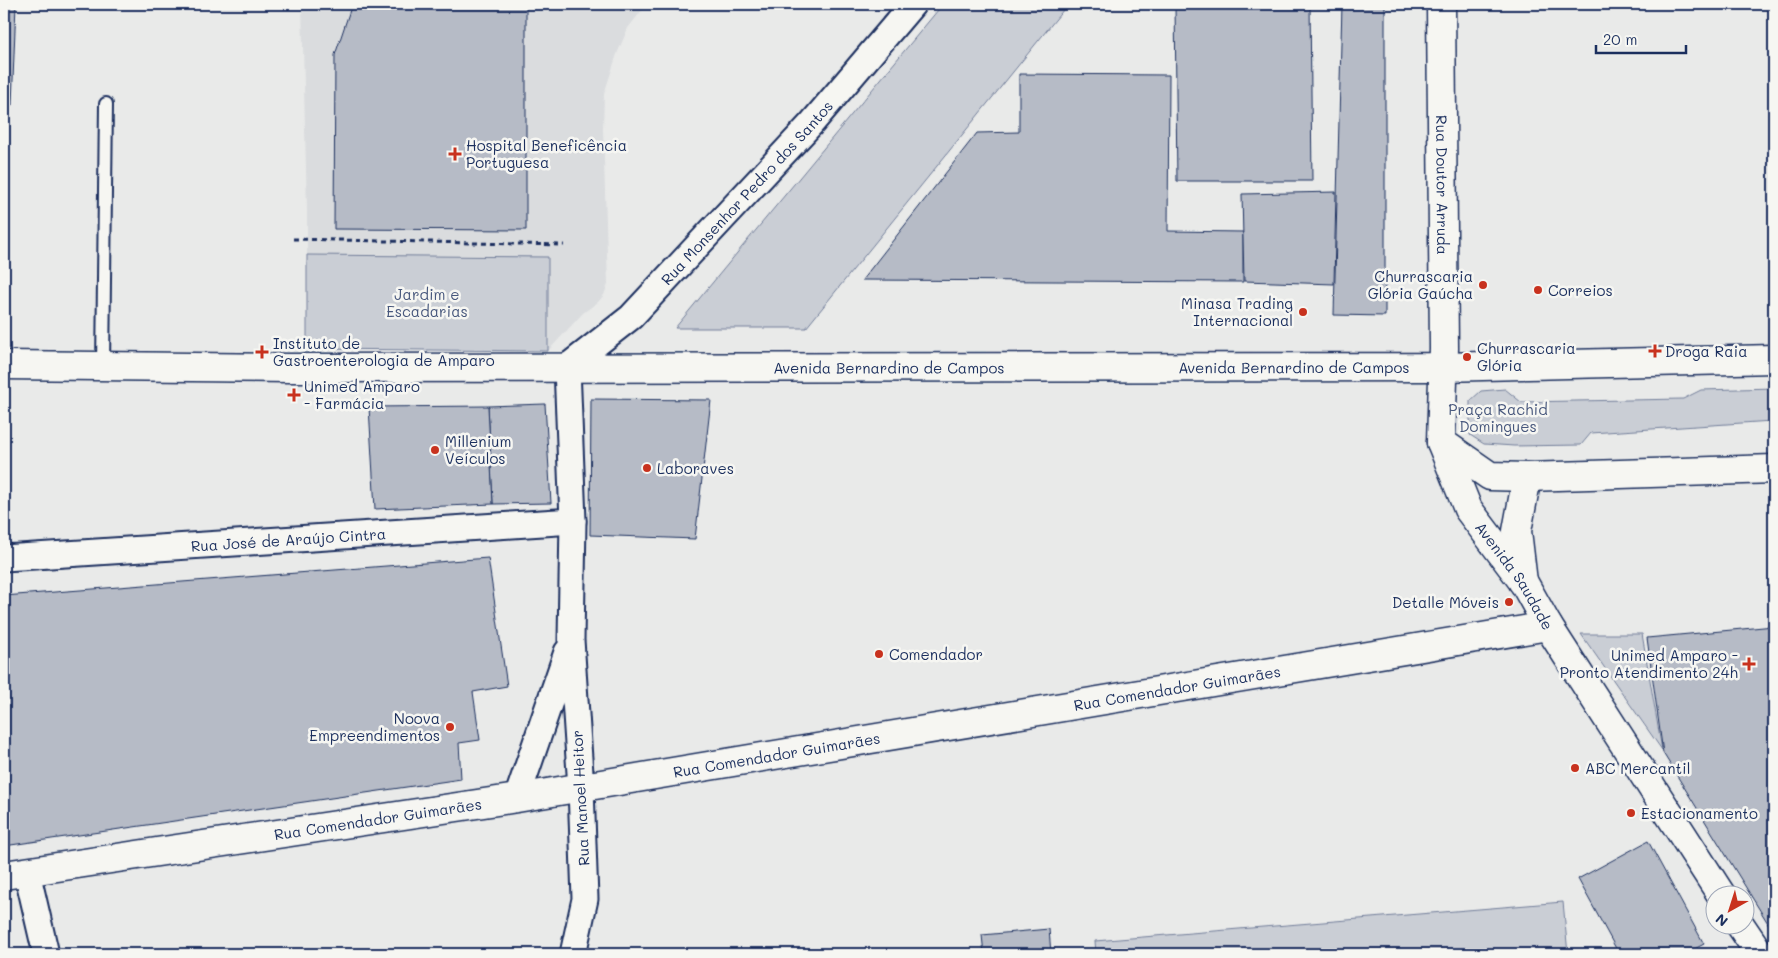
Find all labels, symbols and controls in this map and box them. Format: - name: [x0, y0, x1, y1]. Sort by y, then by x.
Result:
- scale bar: [1596, 22, 1686, 54]
- text: 20 m: [1603, 29, 1637, 49]
- street label: Rua Monsenhor Pedro dos Santos: [656, 96, 837, 289]
- street label: Rua Doutor Arruda: [1432, 115, 1453, 255]
- place label: Hospital Beneficência Portuguesa: [466, 135, 627, 172]
- marker: Hospital Beneficência Portuguesa: [448, 147, 462, 161]
- place label: Churrascaria Glória Gaúcha: [1368, 266, 1473, 303]
- marker: Churrascaria Glória Gaúcha: [1477, 279, 1489, 291]
- place label: Correios: [1548, 280, 1613, 300]
- park label: Jardim e Escadarias: [386, 284, 468, 321]
- marker: Correios: [1532, 284, 1544, 296]
- place label: Minasa Trading Internacional: [1181, 293, 1293, 330]
- marker: Minasa Trading Internacional: [1297, 306, 1309, 318]
- place label: Instituto de Gastroenterologia de Amparo: [273, 333, 495, 370]
- place label: Churrascaria Glória: [1477, 338, 1576, 375]
- place label: Droga Raia: [1665, 341, 1747, 361]
- marker: Instituto de Gastroenterologia de Amparo: [255, 345, 269, 359]
- marker: Droga Raia: [1649, 345, 1661, 357]
- marker: Churrascaria Glória: [1461, 351, 1473, 363]
- street label: Avenida Bernardino de Campos: [773, 357, 1005, 378]
- street label: Avenida Bernardino de Campos: [1178, 357, 1410, 377]
- place label: Unimed Amparo - Farmácia: [304, 376, 420, 413]
- marker: Unimed Amparo - Farmácia: [288, 389, 300, 401]
- park label: Praça Rachid Domingues: [1448, 399, 1548, 436]
- place label: Millenium Veículos: [445, 431, 511, 468]
- marker: Millenium Veículos: [429, 444, 441, 456]
- place label: Laboraves: [657, 458, 734, 478]
- marker: Laboraves: [641, 462, 653, 474]
- street label: Avenida Saudade: [1471, 518, 1558, 633]
- street label: Rua José de Araújo Cintra: [190, 523, 387, 556]
- place label: Detalle Móveis: [1392, 592, 1499, 612]
- marker: Detalle Móveis: [1503, 596, 1515, 608]
- place label: Comendador: [889, 644, 983, 664]
- place label: Unimed Amparo - Pronto Atendimento 24h: [1560, 645, 1738, 682]
- marker: Comendador: [873, 648, 885, 660]
- marker: Unimed Amparo - Pronto Atendimento 24h: [1742, 657, 1756, 671]
- street label: Rua Comendador Guimarães: [1072, 661, 1282, 715]
- place label: Noova Empreendimentos: [309, 708, 440, 745]
- marker: Noova Empreendimentos: [444, 721, 456, 733]
- street label: Rua Comendador Guimarães: [672, 728, 882, 782]
- street label: Rua Manoel Heitor: [566, 730, 594, 866]
- place label: ABC Mercantil: [1585, 758, 1690, 778]
- marker: ABC Mercantil: [1569, 762, 1581, 774]
- street label: Rua Comendador Guimarães: [273, 793, 483, 844]
- place label: Estacionamento: [1641, 803, 1758, 823]
- marker: Estacionamento: [1625, 807, 1637, 819]
- north arrow: [1706, 886, 1756, 936]
- text: N: [1711, 910, 1732, 931]

